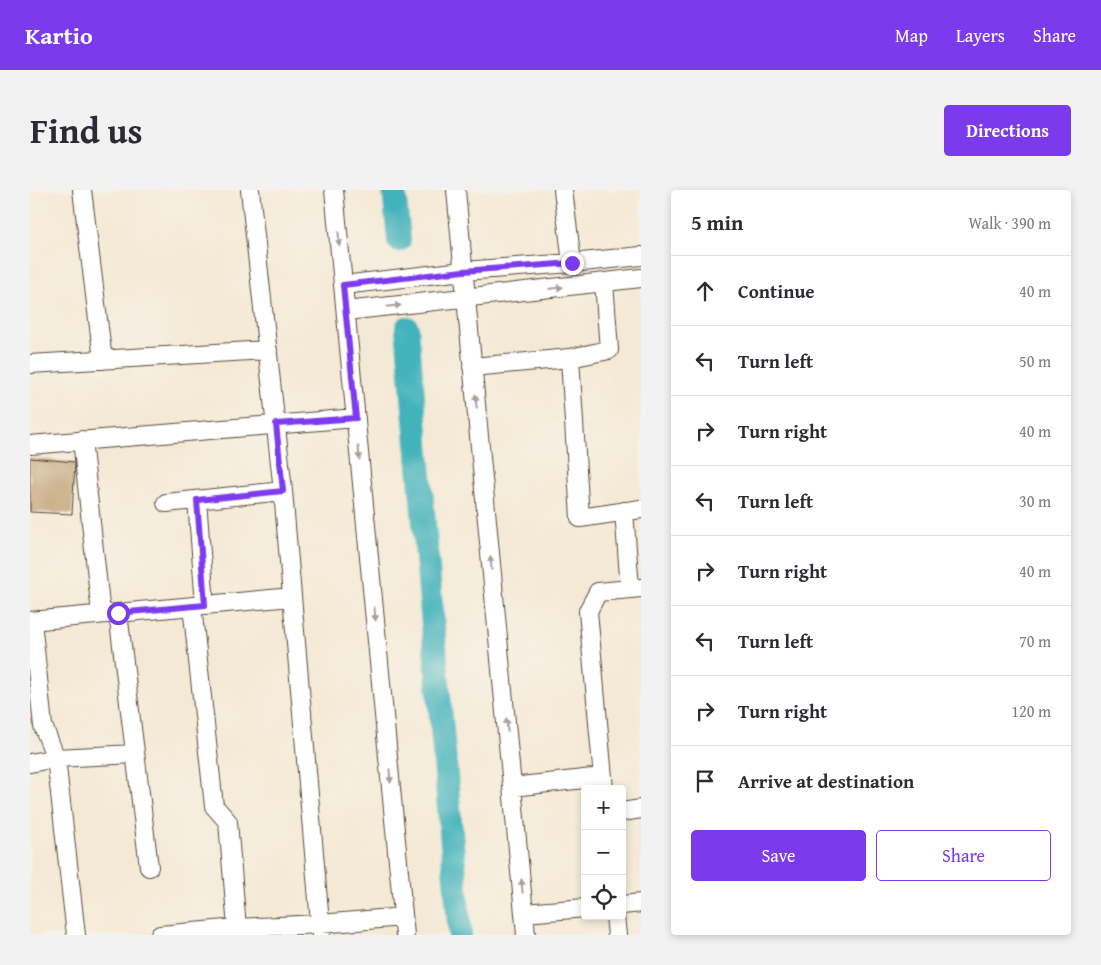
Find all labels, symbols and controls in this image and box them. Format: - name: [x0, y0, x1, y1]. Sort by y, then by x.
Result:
- text: Kartio: [25, 18, 93, 53]
- text: Map: [895, 22, 928, 49]
- text: Layers: [956, 22, 1005, 49]
- text: Share: [1033, 22, 1076, 49]
- text: Find us: [30, 105, 143, 156]
- button: Directions: [944, 105, 1071, 156]
- text: 5 min: [691, 207, 743, 238]
- text: Walk · 390 m: [968, 211, 1051, 235]
- one-way arrow: [335, 231, 343, 247]
- route end: [561, 252, 584, 275]
- icon: ahead: [691, 277, 719, 305]
- text: Continue: [738, 277, 815, 305]
- text: 40 m: [1019, 279, 1051, 303]
- one-way arrow: [548, 284, 564, 292]
- one-way arrow: [387, 302, 403, 310]
- icon: left: [691, 347, 719, 375]
- text: Turn left: [738, 347, 813, 375]
- text: 50 m: [1019, 349, 1051, 373]
- one-way arrow: [471, 393, 479, 409]
- icon: right: [691, 417, 719, 445]
- text: Turn right: [738, 417, 827, 445]
- text: 40 m: [1019, 419, 1051, 443]
- one-way arrow: [355, 445, 363, 461]
- icon: left: [691, 487, 719, 515]
- text: Turn left: [738, 487, 813, 515]
- text: 30 m: [1019, 489, 1051, 513]
- one-way arrow: [487, 555, 495, 571]
- icon: right: [691, 557, 719, 585]
- text: Turn right: [738, 557, 827, 585]
- text: 40 m: [1019, 559, 1051, 583]
- route start: [107, 602, 130, 625]
- one-way arrow: [371, 607, 379, 623]
- icon: left: [691, 627, 719, 655]
- text: Turn left: [738, 627, 813, 655]
- text: 70 m: [1019, 629, 1051, 653]
- icon: right: [691, 697, 719, 725]
- text: Turn right: [738, 697, 827, 725]
- text: 120 m: [1011, 699, 1051, 723]
- one-way arrow: [503, 716, 511, 732]
- icon: arrive: [691, 767, 719, 795]
- text: Arrive at destination: [738, 767, 914, 795]
- one-way arrow: [386, 768, 394, 784]
- map controls: [581, 785, 626, 920]
- button: +: [581, 785, 626, 830]
- button: −: [581, 830, 626, 875]
- button: Save: [691, 830, 866, 881]
- button: Share: [876, 830, 1051, 881]
- button: locate: [581, 875, 626, 920]
- one-way arrow: [517, 878, 525, 894]

